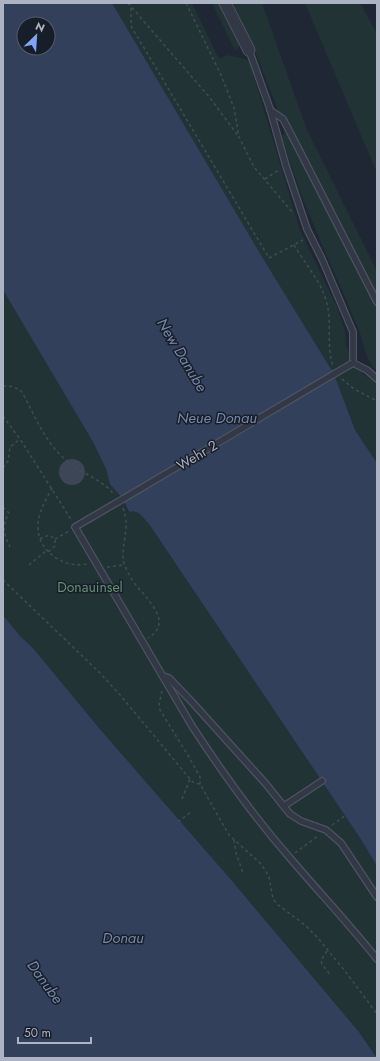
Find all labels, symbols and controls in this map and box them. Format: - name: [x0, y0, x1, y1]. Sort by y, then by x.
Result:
- north arrow: [16, 16, 56, 56]
- text: N: [33, 18, 48, 36]
- water label: New Danube: [151, 314, 213, 396]
- water label: Neue Donau: [177, 407, 257, 429]
- street label: Wehr 2: [173, 435, 221, 475]
- park label: Donauinsel: [57, 577, 123, 597]
- water label: Donau: [102, 927, 144, 949]
- water label: Danube: [22, 956, 69, 1009]
- scale bar: [18, 1019, 91, 1045]
- text: 50 m: [24, 1024, 51, 1042]

